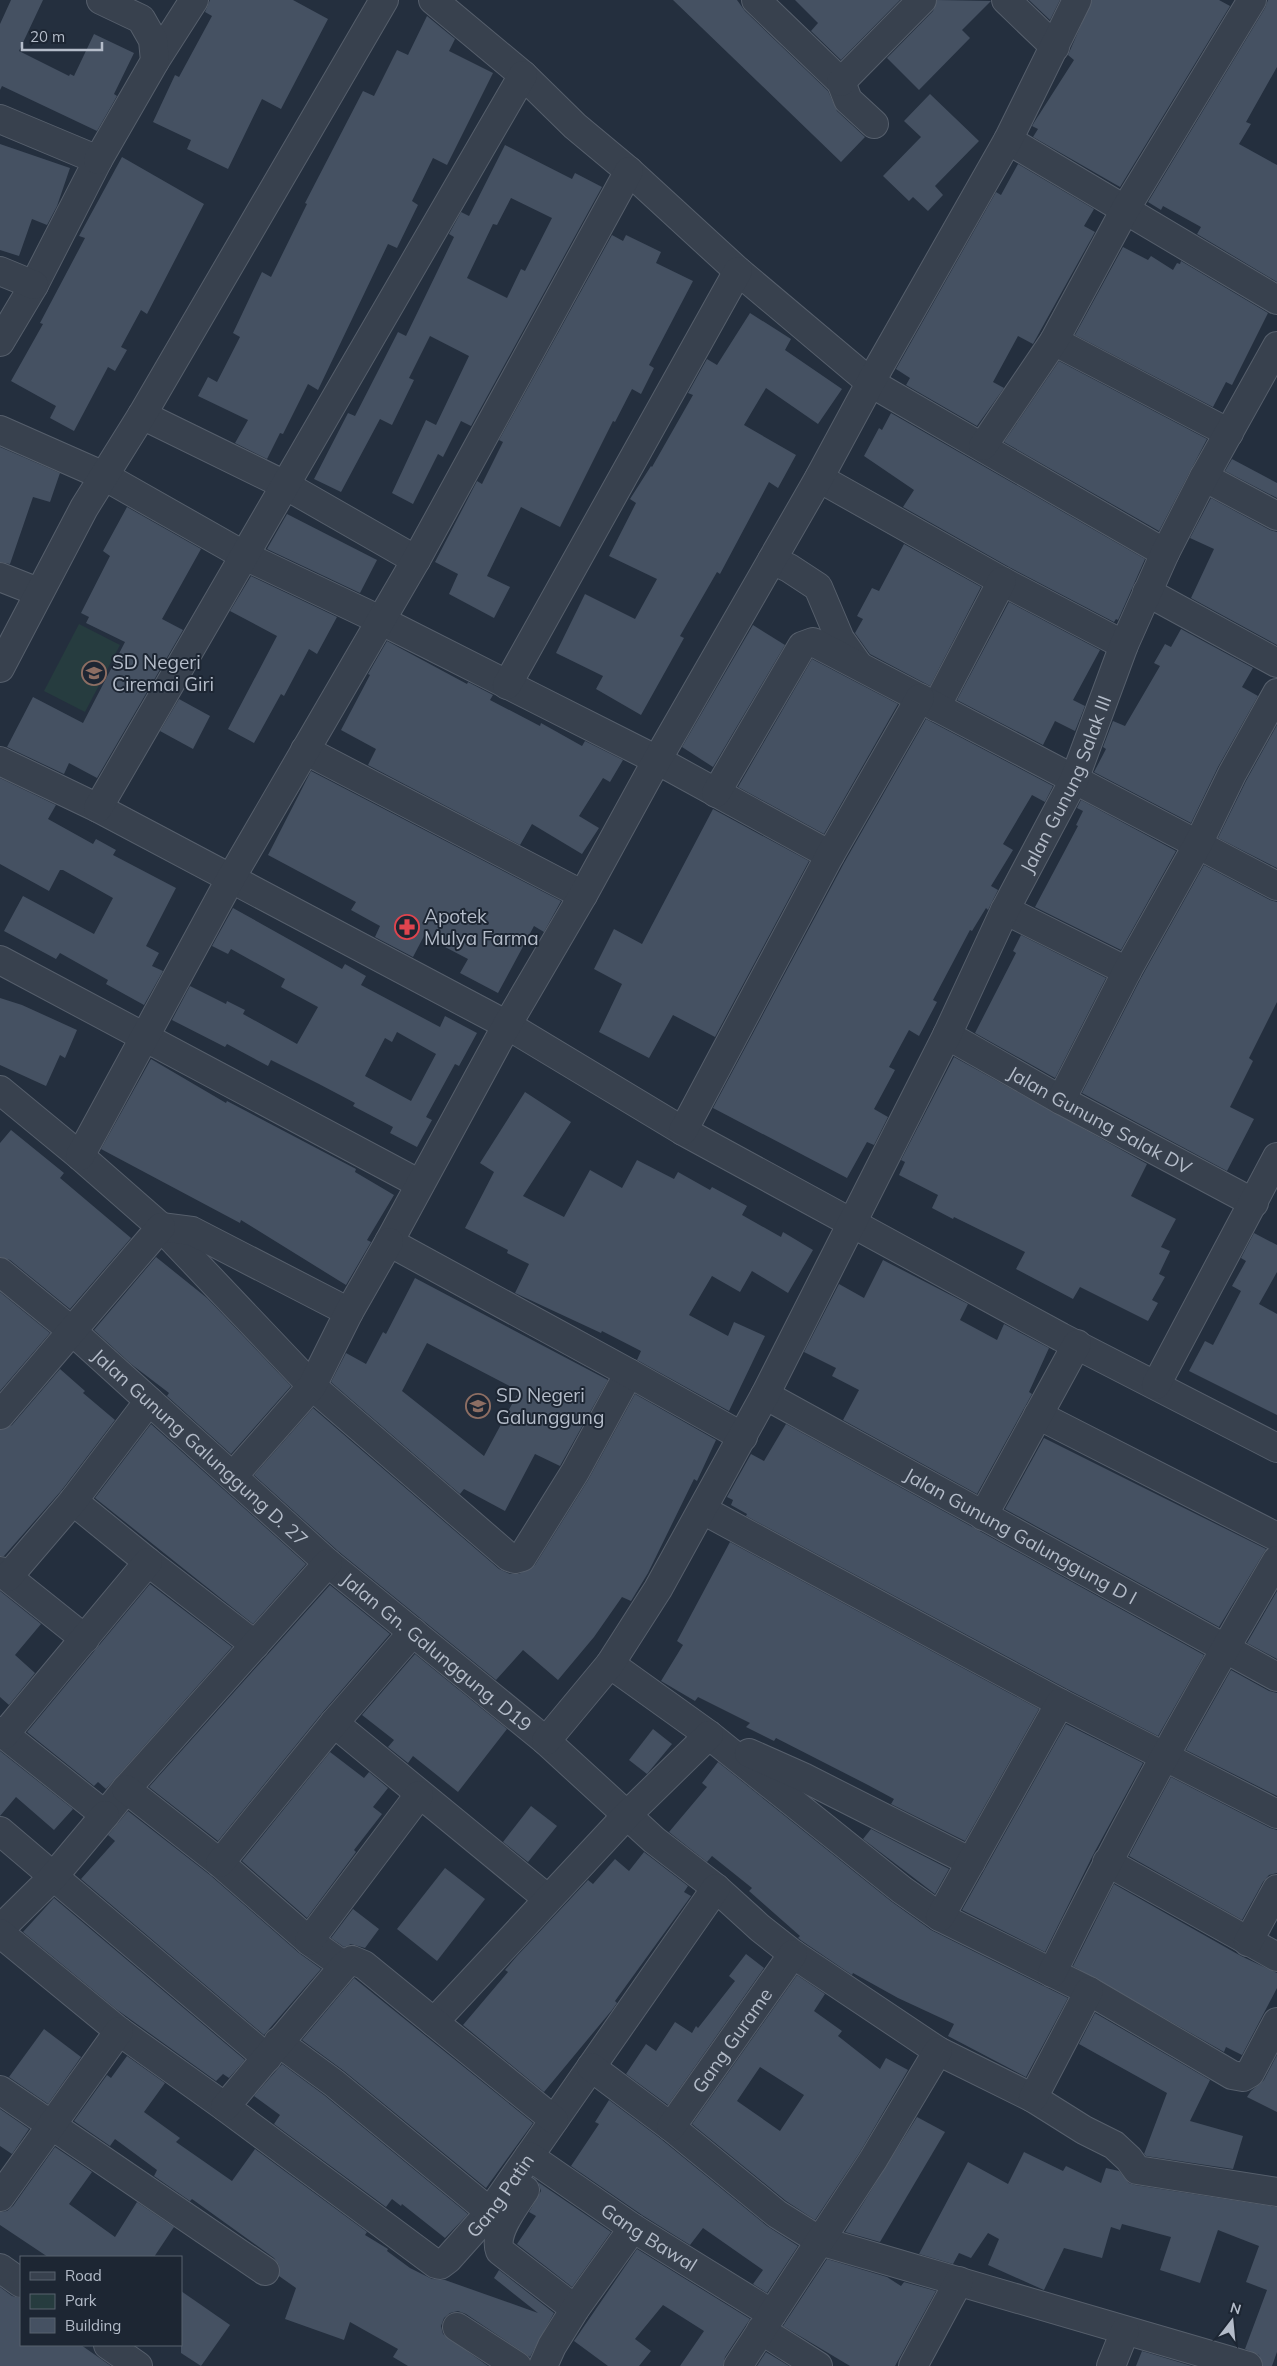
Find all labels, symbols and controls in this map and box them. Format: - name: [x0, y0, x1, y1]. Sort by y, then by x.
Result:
- scale bar: [22, 20, 102, 52]
- text: 20 m: [30, 27, 65, 46]
- place label: SD Negeri Ciremai Giri: [112, 650, 214, 696]
- school or university icon: SD Negeri Ciremai Giri: [81, 660, 107, 686]
- street label: Jalan Gunung Salak III: [1015, 692, 1116, 877]
- place label: Apotek Mulya Farma: [424, 904, 539, 950]
- pharmacy icon: Apotek Mulya Farma: [394, 914, 420, 940]
- street label: Jalan Gunung Salak DV: [1004, 1060, 1197, 1180]
- street label: Jalan Gunung Galunggung D. 27: [87, 1343, 313, 1551]
- place label: SD Negeri Galunggung: [496, 1383, 604, 1429]
- school or university icon: SD Negeri Galunggung: [465, 1393, 491, 1419]
- street label: Jalan Gunung Galunggung D I: [900, 1462, 1141, 1610]
- street label: Jalan Gn. Galunggung. D19: [337, 1567, 537, 1737]
- street label: Gang Gurame: [687, 1983, 777, 2098]
- street label: Gang Patin: [461, 2149, 539, 2242]
- street label: Gang Bawal: [596, 2198, 702, 2277]
- legend: [20, 2256, 182, 2346]
- text: Road: [65, 2266, 102, 2285]
- text: Park: [65, 2291, 97, 2310]
- north arrow: [1207, 2296, 1257, 2346]
- text: N: [1228, 2298, 1243, 2319]
- text: Building: [65, 2316, 121, 2335]

